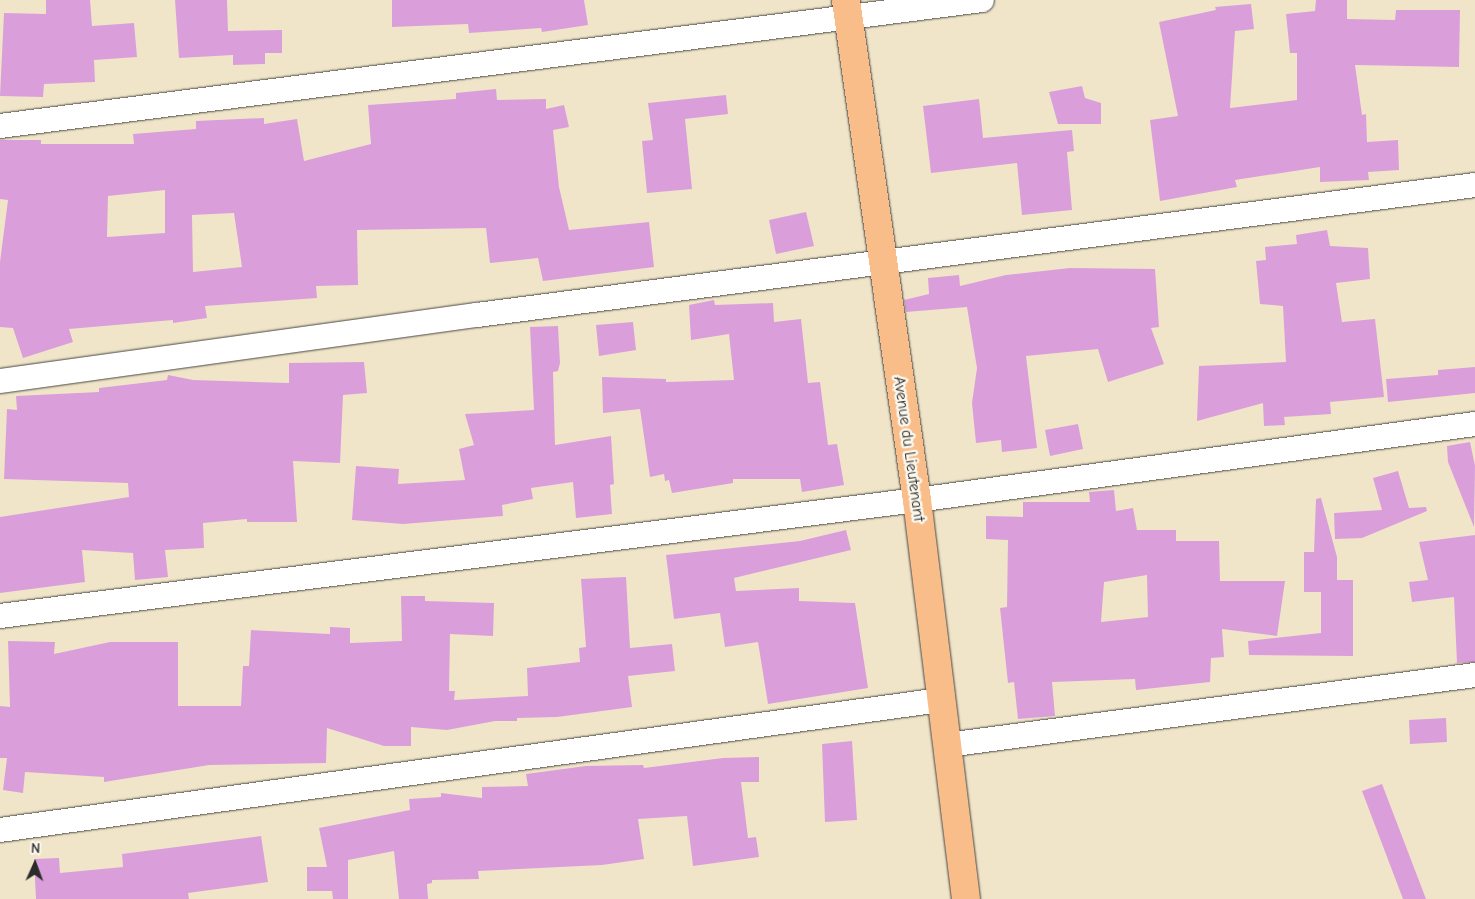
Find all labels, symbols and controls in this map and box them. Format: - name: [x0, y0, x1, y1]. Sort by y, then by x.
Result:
- street label: Avenue du Lieutenant: [889, 375, 929, 523]
- north arrow: [10, 839, 60, 889]
- text: N: [31, 840, 40, 857]

